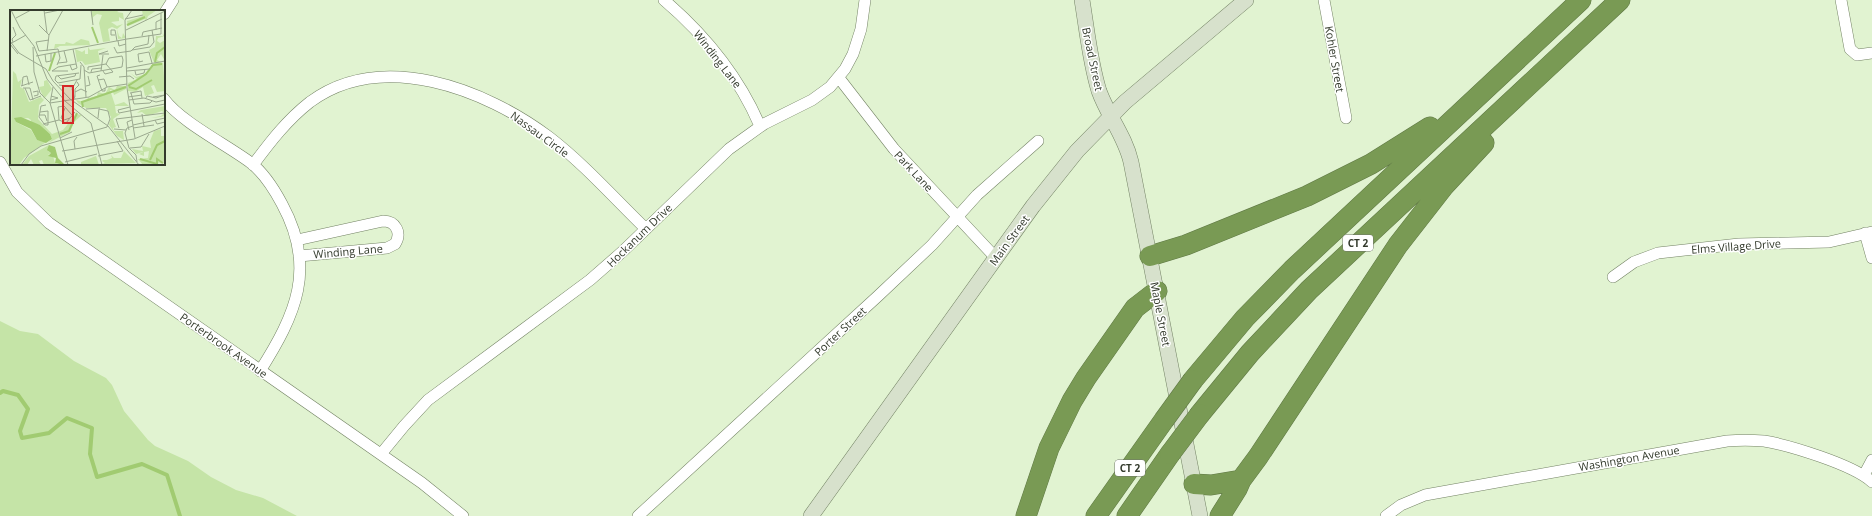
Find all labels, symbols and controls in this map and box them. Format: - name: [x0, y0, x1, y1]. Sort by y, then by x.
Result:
- inset map: [10, 10, 165, 165]
- street label: Kohler Street: [1322, 25, 1348, 93]
- street label: Broad Street: [1079, 26, 1107, 92]
- street label: Winding Lane: [691, 27, 745, 91]
- street label: Nassau Circle: [508, 108, 572, 160]
- street label: Park Lane: [891, 147, 937, 195]
- street label: Hockanum Drive: [603, 200, 675, 270]
- street label: Main Street: [986, 212, 1032, 268]
- road number: CT 2: [1343, 235, 1373, 251]
- street label: Elms Village Drive: [1691, 235, 1781, 257]
- street label: Winding Lane: [313, 240, 383, 262]
- street label: Maple Street: [1147, 281, 1175, 348]
- street label: Porter Street: [811, 303, 869, 359]
- street label: Porterbrook Avenue: [177, 309, 271, 381]
- street label: Washington Avenue: [1577, 442, 1681, 474]
- road number: CT 2: [1115, 460, 1145, 476]

